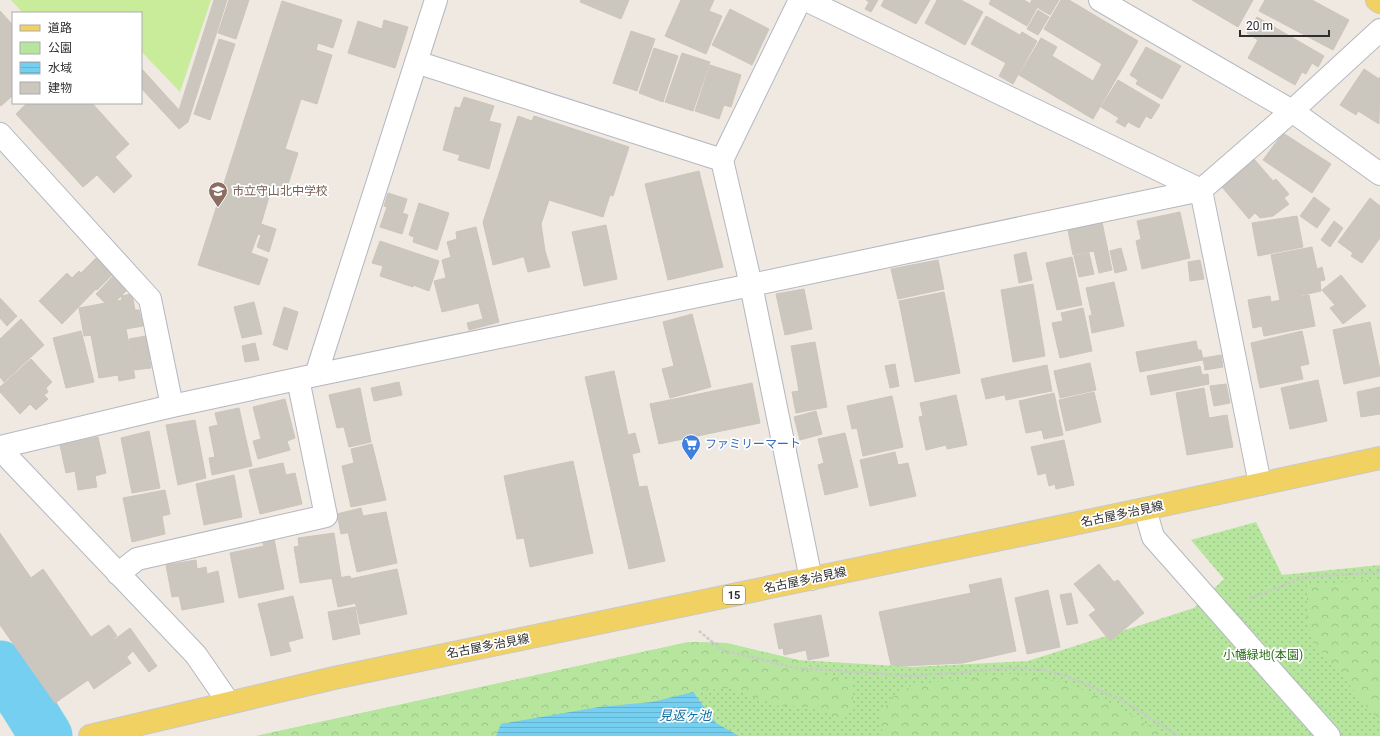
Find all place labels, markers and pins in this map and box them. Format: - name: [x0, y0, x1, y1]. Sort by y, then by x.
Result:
- school or university icon: 市立守山北中学校: [207, 180, 229, 208]
- place label: 市立守山北中学校: [232, 184, 328, 198]
- supermarket icon: ファミリーマート: [680, 433, 702, 461]
- place label: ファミリーマート: [705, 437, 801, 451]

